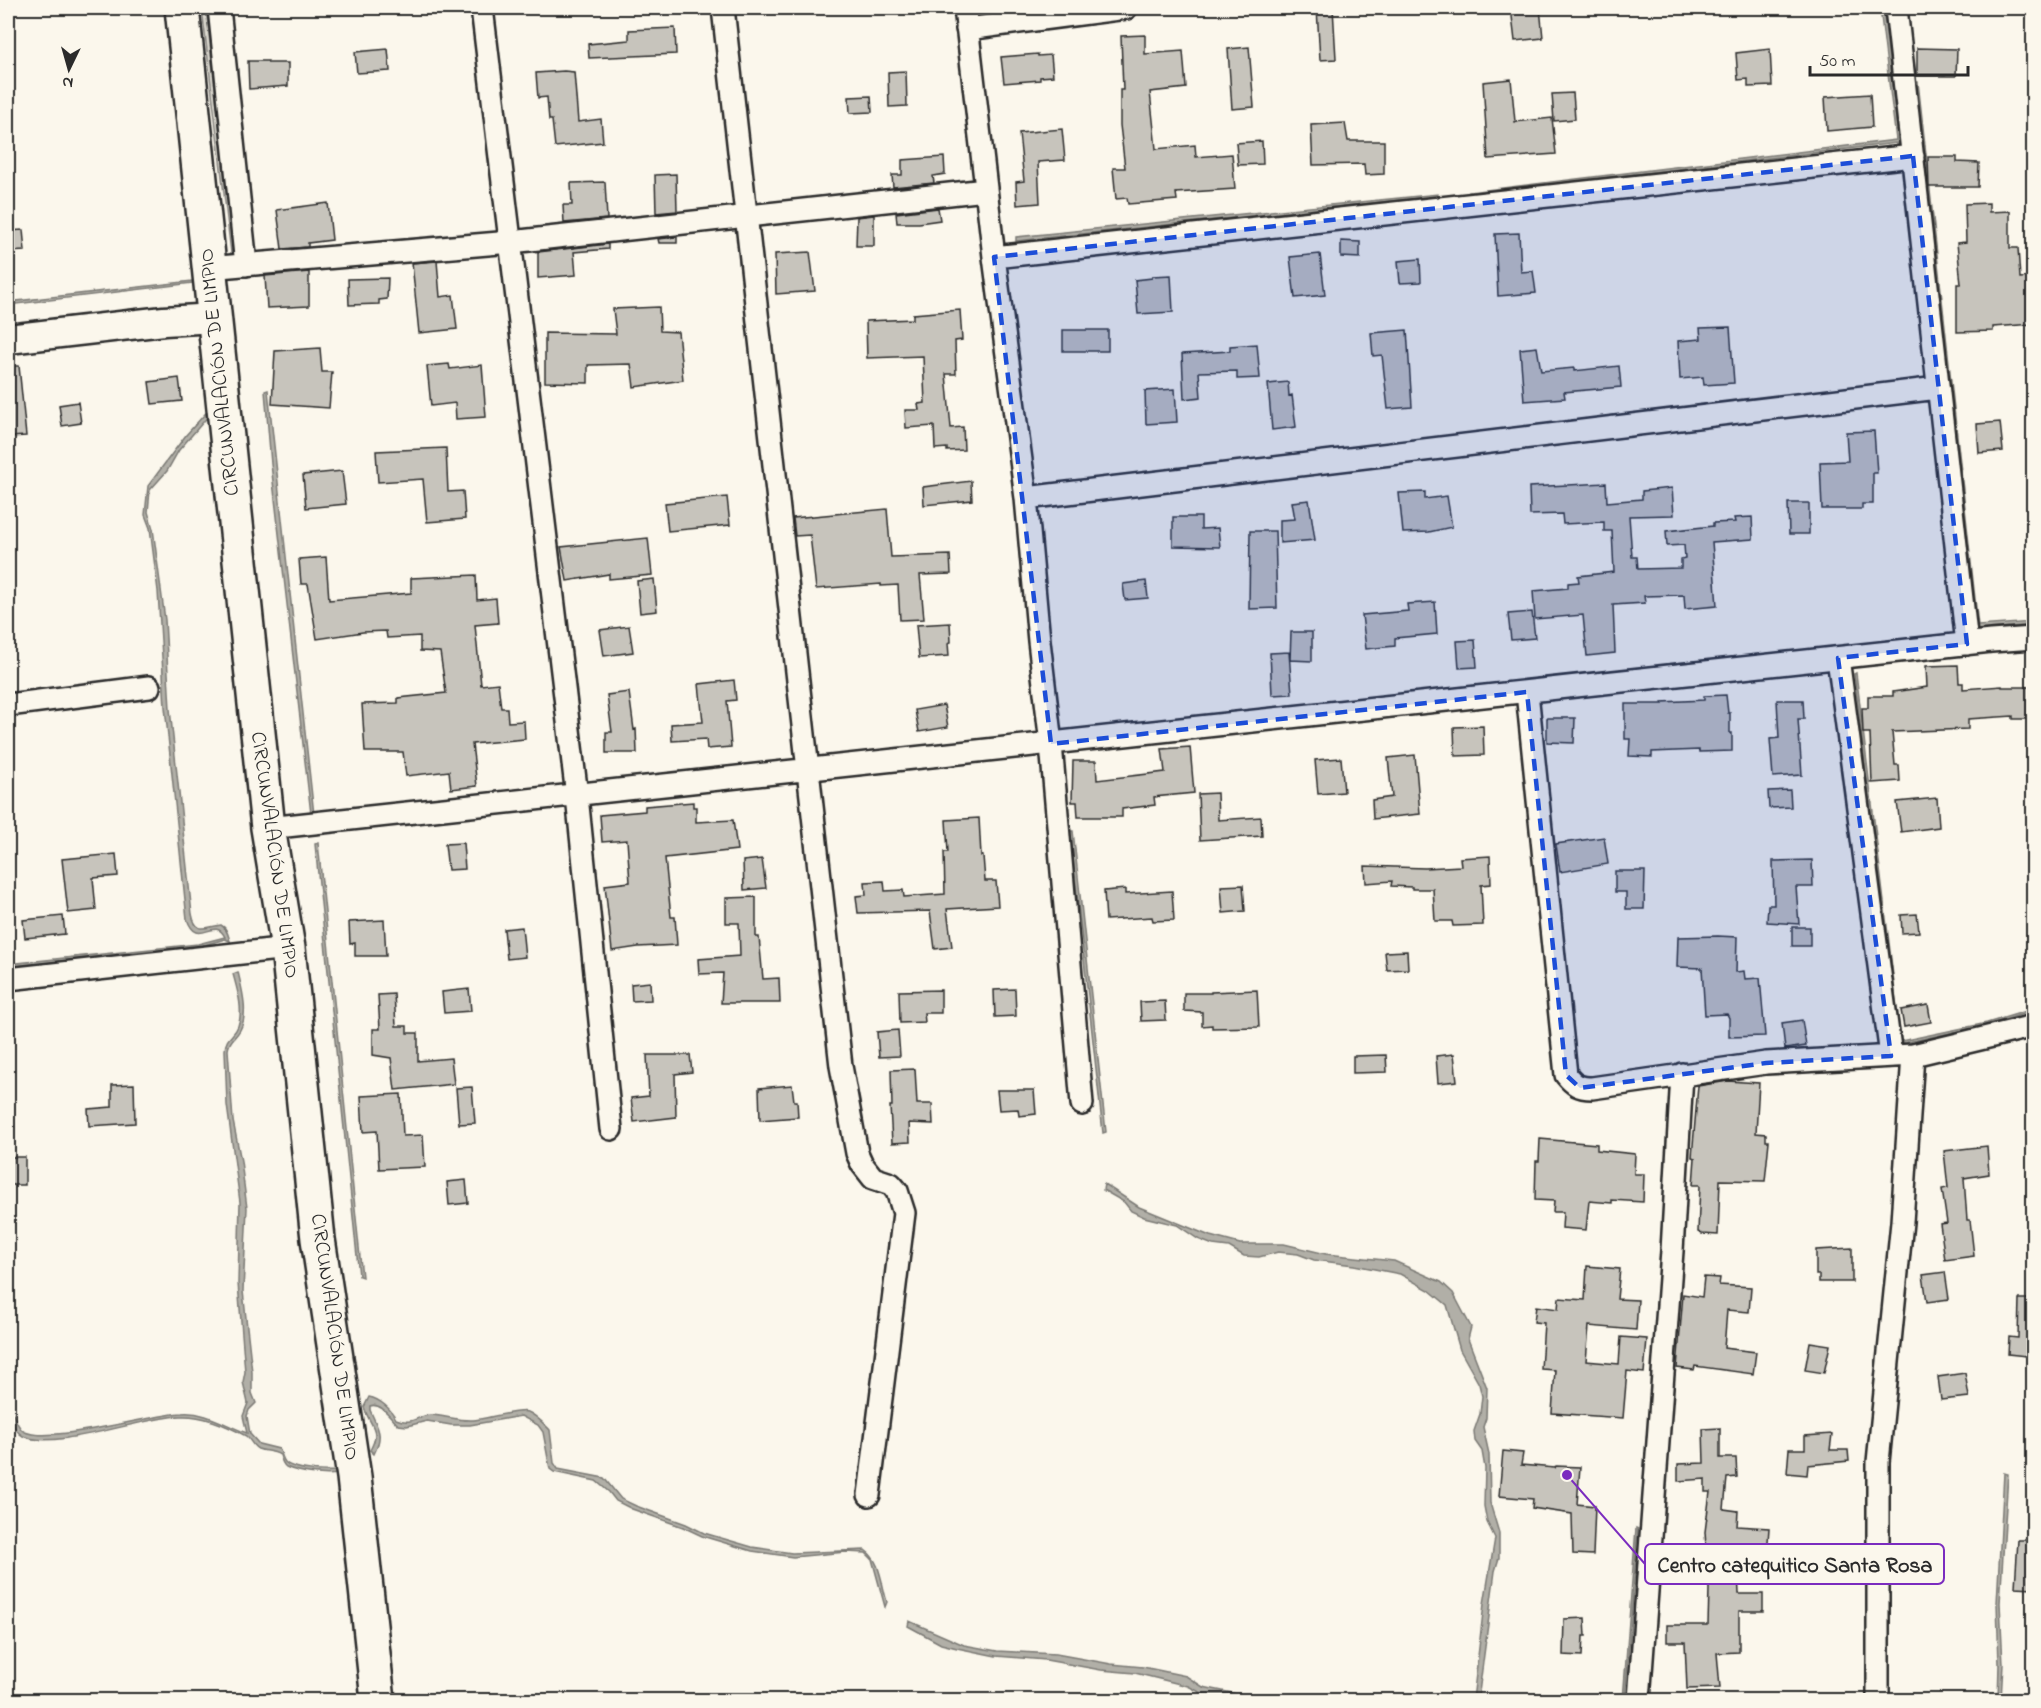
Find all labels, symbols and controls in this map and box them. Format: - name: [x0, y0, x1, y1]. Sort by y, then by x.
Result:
- north arrow: [39, 39, 99, 99]
- scale bar: [1810, 39, 1968, 77]
- text: 50 m: [1819, 49, 1856, 75]
- text: N: [61, 70, 74, 94]
- street label: CIRCUNVALACIÓN DE LIMPIO: [192, 247, 248, 497]
- street label: CIRCUNVALACIÓN DE LIMPIO: [242, 730, 306, 980]
- street label: CIRCUNVALACIÓN DE LIMPIO: [302, 1212, 366, 1462]
- callout: Centro catequitico Santa Rosa: [1645, 1544, 1944, 1584]
- text: Centro catequitico Santa Rosa: [1658, 1551, 1933, 1583]

